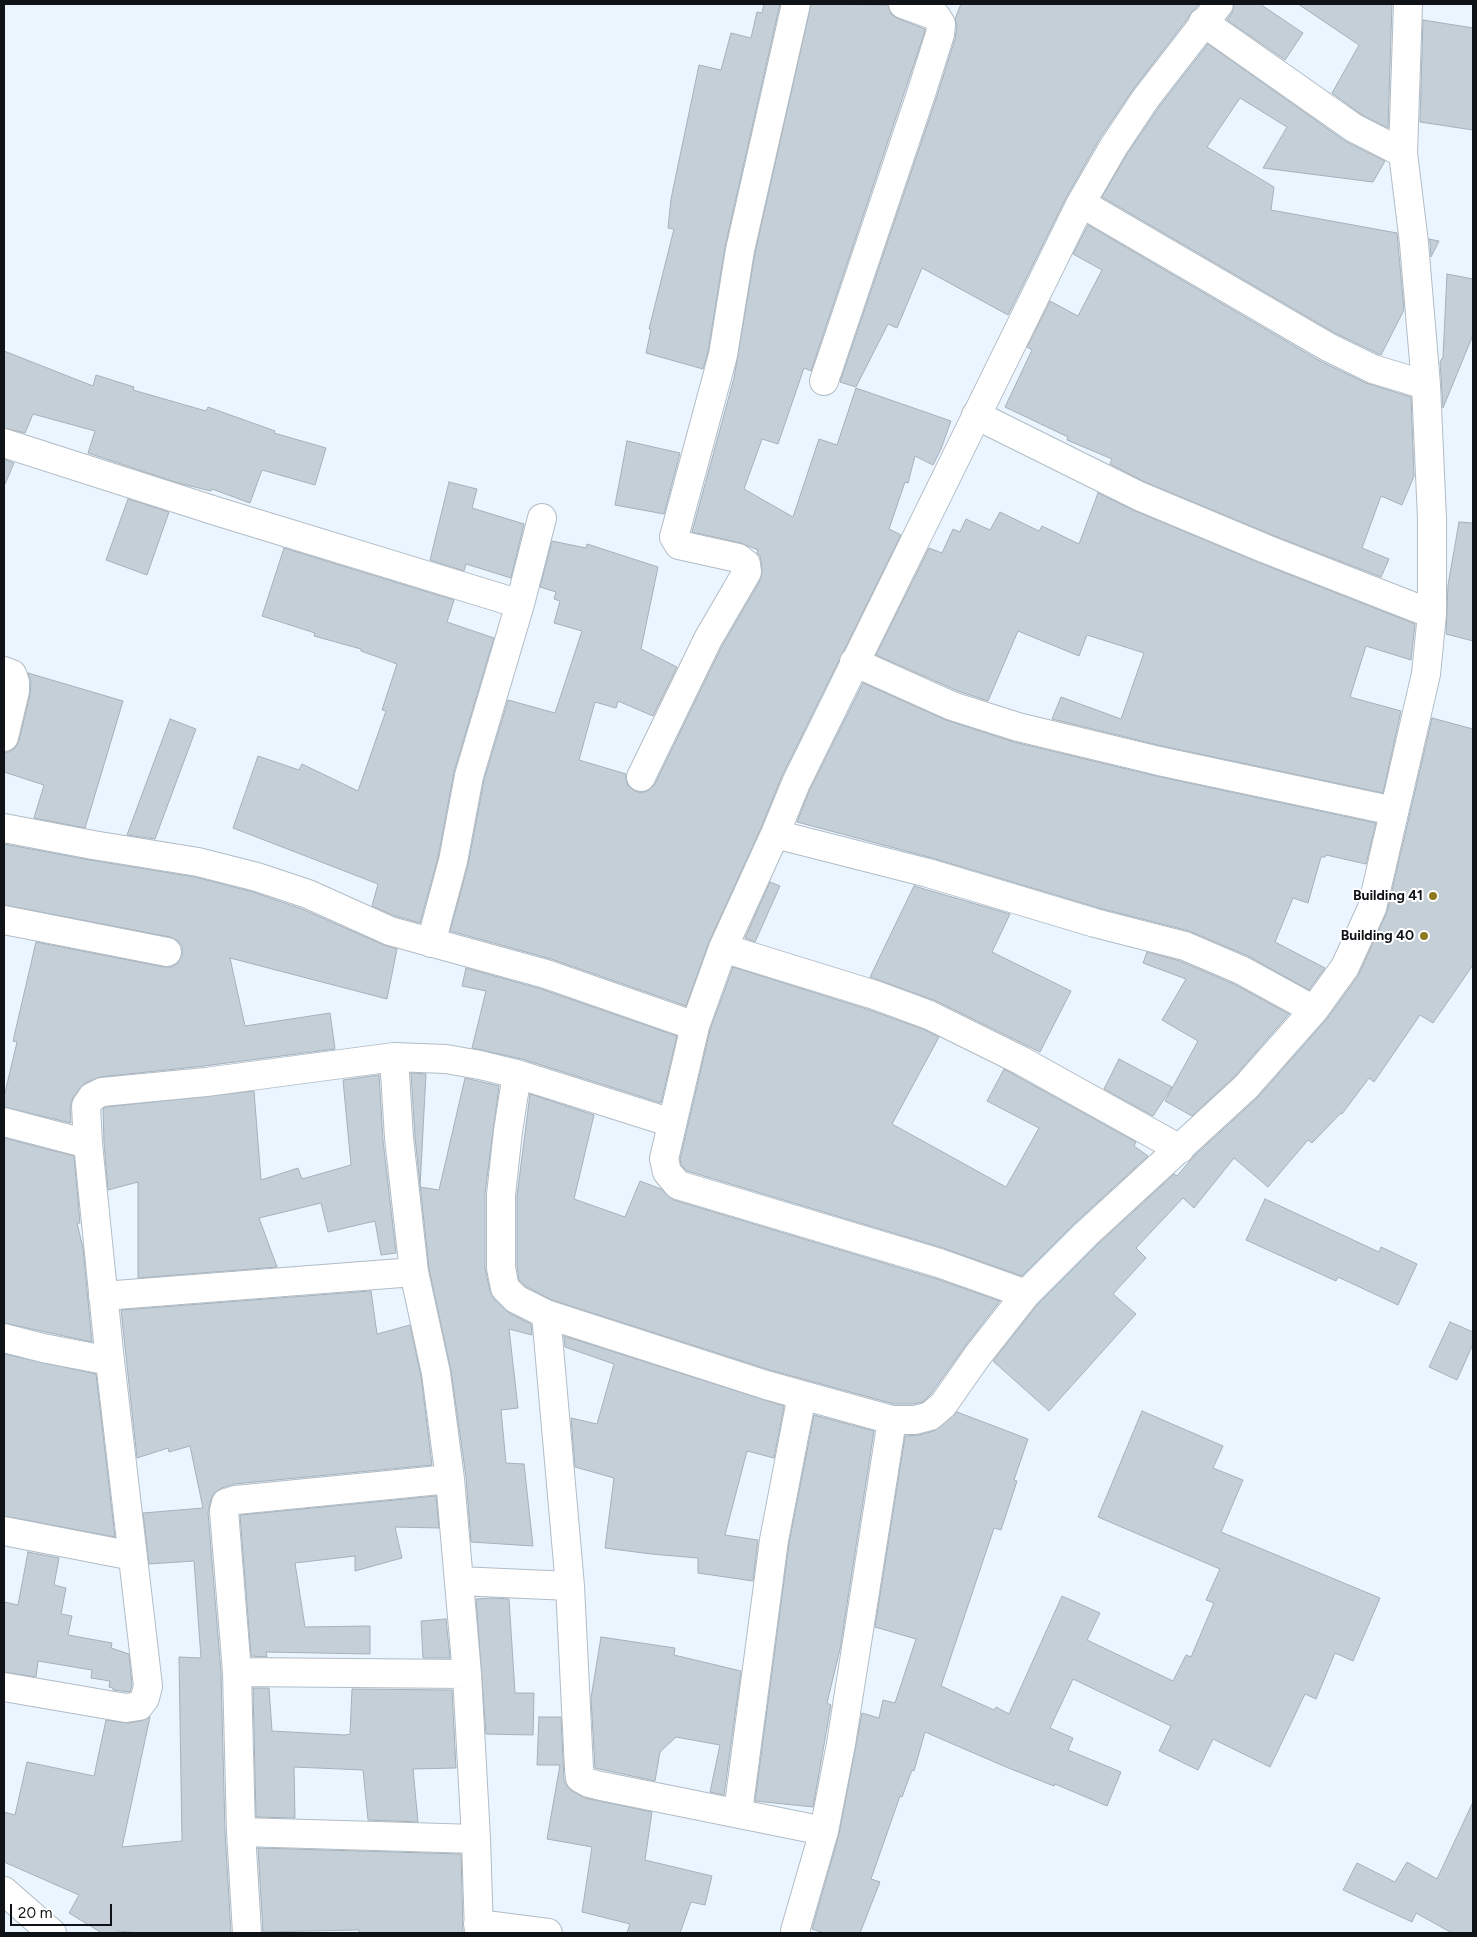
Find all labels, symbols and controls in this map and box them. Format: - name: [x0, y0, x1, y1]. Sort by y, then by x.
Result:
- place label: Building 41: [1353, 888, 1423, 904]
- marker: Building 41: [1427, 890, 1439, 902]
- place label: Building 40: [1341, 928, 1414, 944]
- marker: Building 40: [1418, 930, 1430, 942]
- scale bar: [12, 1894, 115, 1926]
- text: 20 m: [18, 1904, 52, 1922]

